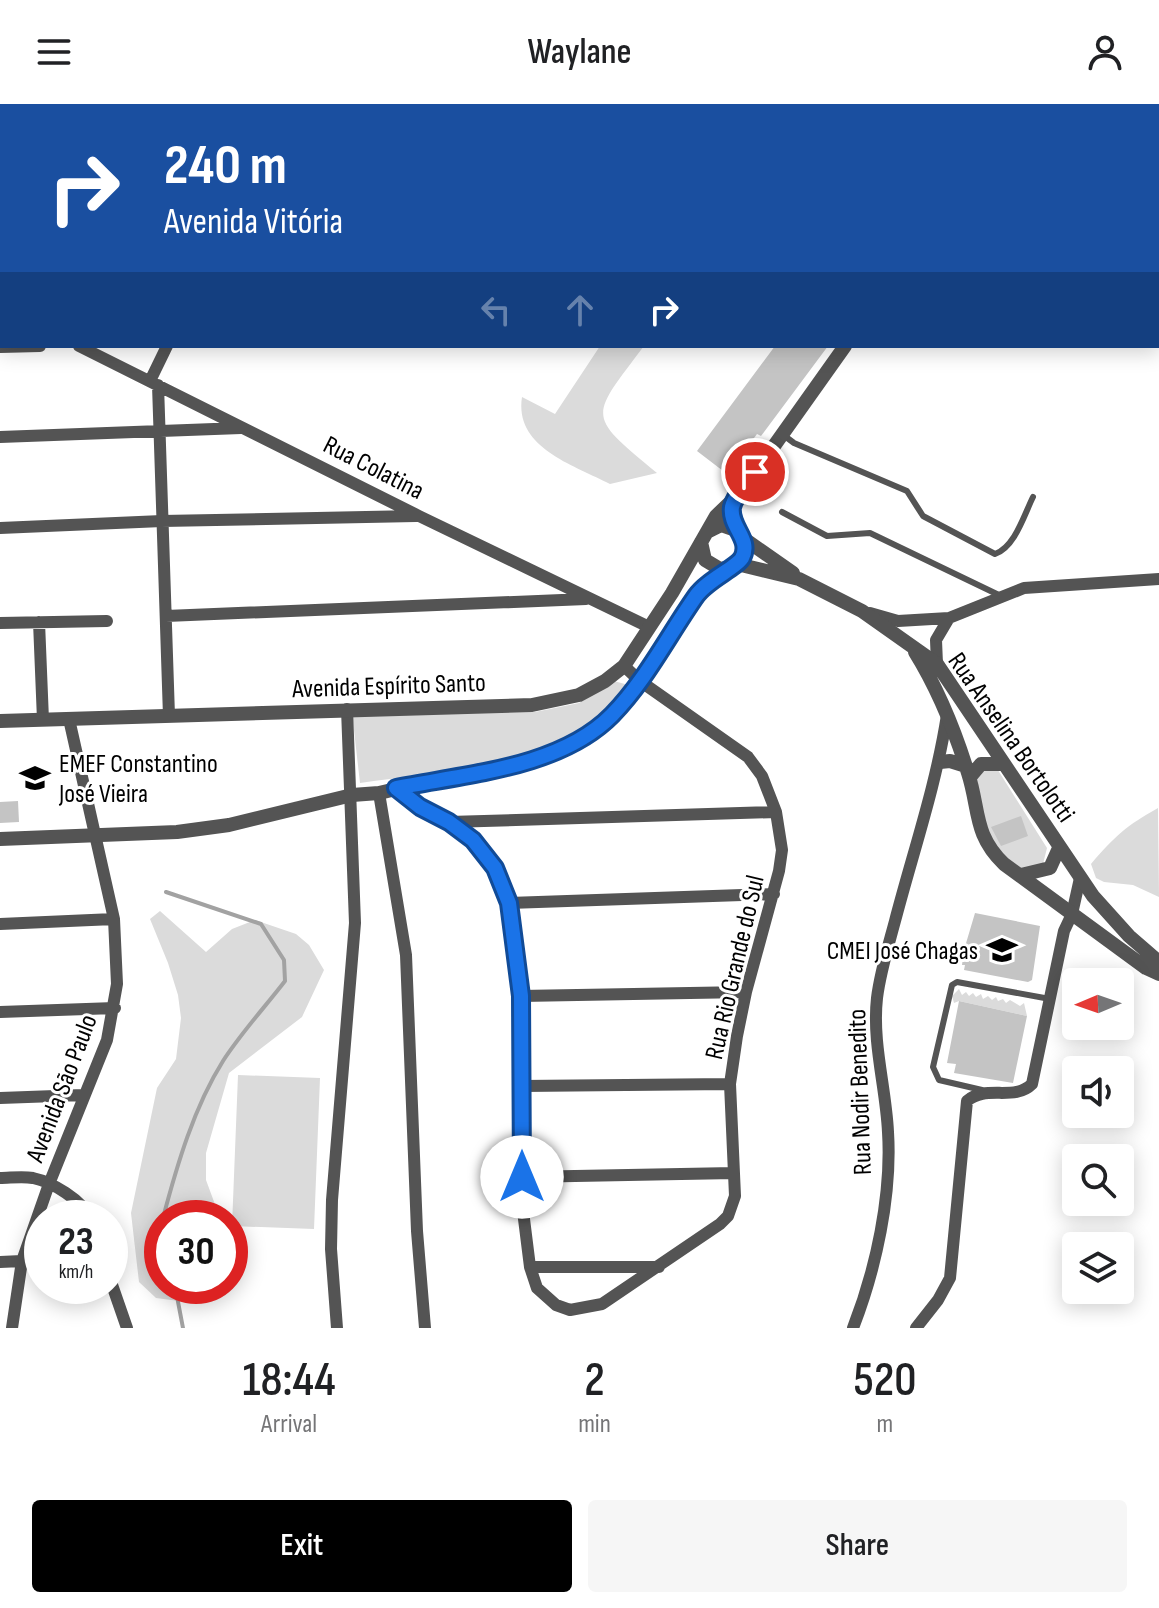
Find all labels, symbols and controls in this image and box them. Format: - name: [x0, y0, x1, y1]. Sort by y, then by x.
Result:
- icon: menu: [32, 30, 76, 74]
- icon: person: [1083, 30, 1127, 74]
- text: Waylane: [527, 31, 632, 74]
- text: 240 m: [164, 133, 287, 200]
- icon: right: [32, 136, 136, 240]
- text: Avenida Vitória: [164, 201, 343, 244]
- icon: left: [474, 288, 518, 332]
- icon: ahead: [558, 288, 602, 332]
- icon: right: [642, 288, 686, 332]
- street label: Rua Colatina: [318, 430, 429, 507]
- pin: [721, 438, 789, 506]
- icon: arrive: [733, 450, 777, 494]
- street label: Rua Anselina Bortolotti: [941, 647, 1081, 829]
- street label: Avenida Espírito Santo: [291, 668, 486, 705]
- place label: EMEF Constantino José Vieira: [58, 749, 218, 810]
- school or university icon: EMEF Constantino José Vieira: [18, 761, 52, 795]
- street label: Rua Rio Grande do Sul: [699, 872, 772, 1062]
- school or university icon: CMEI José Chagas: [985, 933, 1019, 967]
- place label: CMEI José Chagas: [827, 936, 978, 967]
- north arrow: [1062, 968, 1134, 1040]
- map controls: [1062, 968, 1134, 1304]
- street label: Rua Nodir Benedito: [842, 1008, 879, 1176]
- street label: Avenida São Paulo: [20, 1010, 105, 1168]
- button: sound: [1062, 1056, 1134, 1128]
- position arrow: [480, 1135, 564, 1219]
- button: search: [1062, 1144, 1134, 1216]
- speed limit sign: 30: [144, 1200, 248, 1304]
- text: 23: [58, 1218, 94, 1266]
- button: layers: [1062, 1232, 1134, 1304]
- text: km/h: [59, 1260, 93, 1284]
- text: 18:44: [243, 1352, 336, 1409]
- text: 2: [584, 1352, 605, 1409]
- text: 520: [853, 1352, 916, 1409]
- text: Arrival: [261, 1409, 317, 1440]
- text: min: [578, 1409, 611, 1440]
- text: m: [877, 1409, 893, 1440]
- button: Exit: [32, 1500, 572, 1592]
- button: Share: [588, 1500, 1127, 1592]

